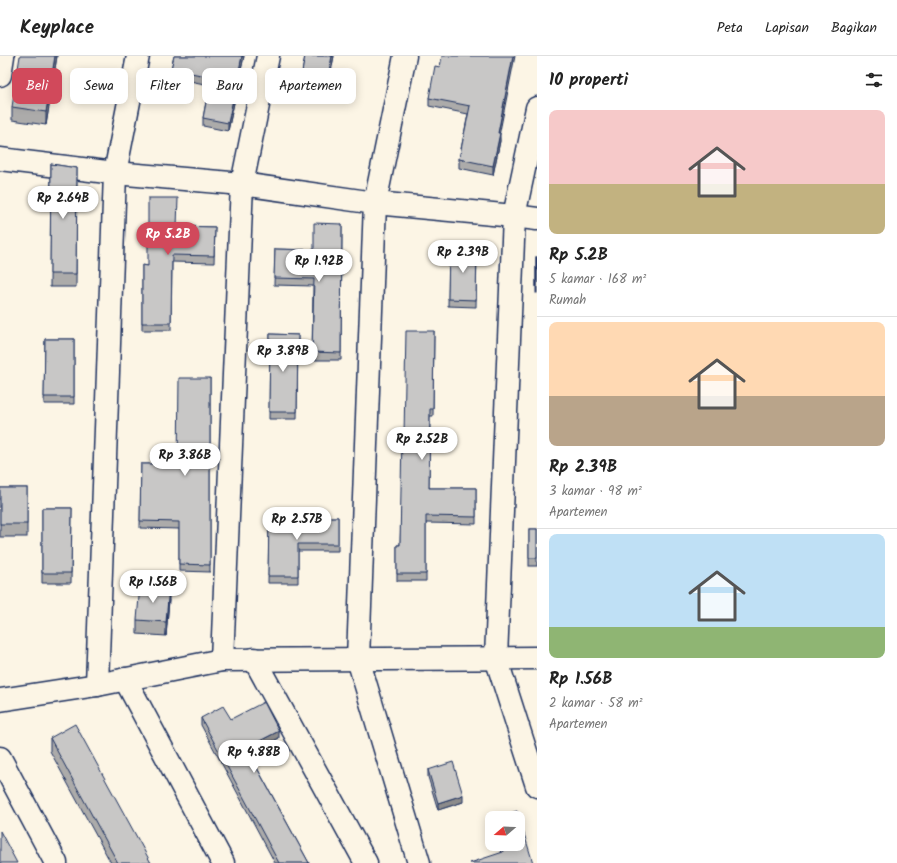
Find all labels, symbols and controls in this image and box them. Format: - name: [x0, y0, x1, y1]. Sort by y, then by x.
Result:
- text: Keyplace: [20, 13, 94, 43]
- text: Peta: [717, 17, 743, 39]
- text: Lapisan: [765, 17, 809, 39]
- text: Bagikan: [831, 17, 877, 39]
- text: 10 properti: [549, 67, 628, 94]
- chip: Beli: [12, 68, 62, 104]
- chip: Sewa: [70, 68, 128, 104]
- chip: Filter: [136, 68, 194, 104]
- chip: Baru: [202, 68, 257, 104]
- chip: Apartemen: [265, 68, 356, 104]
- icon: filters: [863, 69, 885, 91]
- icon: home: [681, 136, 753, 208]
- pin: Rp 2.64B: [22, 186, 104, 220]
- text: Rp 2.64B: [37, 188, 89, 209]
- pin: Rp 5.2B: [131, 222, 205, 256]
- text: Rp 5.2B: [145, 224, 191, 245]
- pin: Rp 2.39B: [422, 240, 504, 274]
- text: Rp 2.39B: [437, 242, 489, 263]
- text: Rp 5.2B: [549, 242, 608, 269]
- pin: Rp 1.92B: [278, 249, 360, 283]
- text: Rp 1.92B: [294, 251, 344, 272]
- text: 5 kamar · 168 m²: [549, 269, 646, 290]
- text: Rumah: [549, 290, 586, 311]
- pin: Rp 3.89B: [242, 339, 324, 373]
- text: Rp 3.89B: [257, 341, 309, 362]
- icon: home: [681, 348, 753, 420]
- pin: Rp 2.52B: [381, 427, 463, 461]
- text: Rp 2.52B: [396, 429, 448, 450]
- pin: Rp 3.86B: [144, 443, 226, 477]
- text: Rp 3.86B: [159, 445, 211, 466]
- text: Rp 2.39B: [549, 454, 617, 481]
- text: 3 kamar · 98 m²: [549, 481, 642, 502]
- text: Apartemen: [549, 502, 608, 523]
- pin: Rp 2.57B: [256, 507, 338, 541]
- text: Rp 2.57B: [271, 509, 323, 530]
- icon: home: [681, 560, 753, 632]
- pin: Rp 1.56B: [112, 570, 194, 604]
- text: Rp 1.56B: [129, 572, 177, 593]
- text: Rp 1.56B: [549, 666, 613, 693]
- text: 2 kamar · 58 m²: [549, 693, 643, 714]
- text: Apartemen: [549, 714, 608, 735]
- pin: Rp 4.88B: [213, 740, 295, 774]
- text: Rp 4.88B: [227, 742, 281, 763]
- north arrow: [485, 811, 525, 851]
- map controls: [485, 811, 525, 851]

